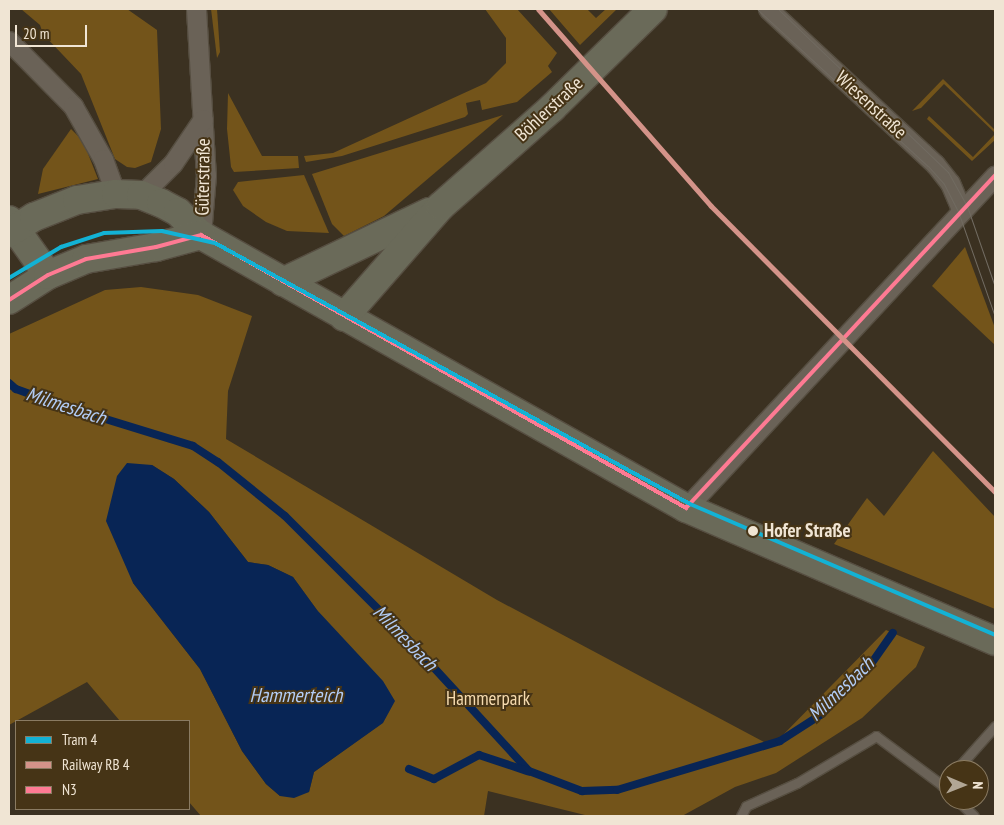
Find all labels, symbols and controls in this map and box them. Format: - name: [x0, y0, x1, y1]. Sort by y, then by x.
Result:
- scale bar: [18, 15, 90, 47]
- text: 20 m: [23, 24, 49, 43]
- street label: Wiesenstraße: [831, 66, 911, 144]
- street label: Böhlerstraße: [510, 72, 588, 146]
- street label: Güterstraße: [191, 138, 215, 216]
- water label: Milmesbach: [23, 382, 109, 430]
- place label: Hofer Straße: [764, 520, 851, 542]
- marker: Hofer Straße: [746, 524, 760, 538]
- water label: Milmesbach: [368, 600, 442, 676]
- water label: Milmesbach: [803, 652, 879, 726]
- water label: Hammerteich: [250, 683, 342, 707]
- park label: Hammerpark: [446, 688, 530, 710]
- legend: [15, 720, 190, 810]
- text: Tram 4: [62, 730, 97, 749]
- text: Railway RB 4: [62, 755, 129, 774]
- north arrow: [939, 760, 989, 810]
- text: N3: [62, 780, 77, 799]
- text: N: [969, 781, 987, 789]

